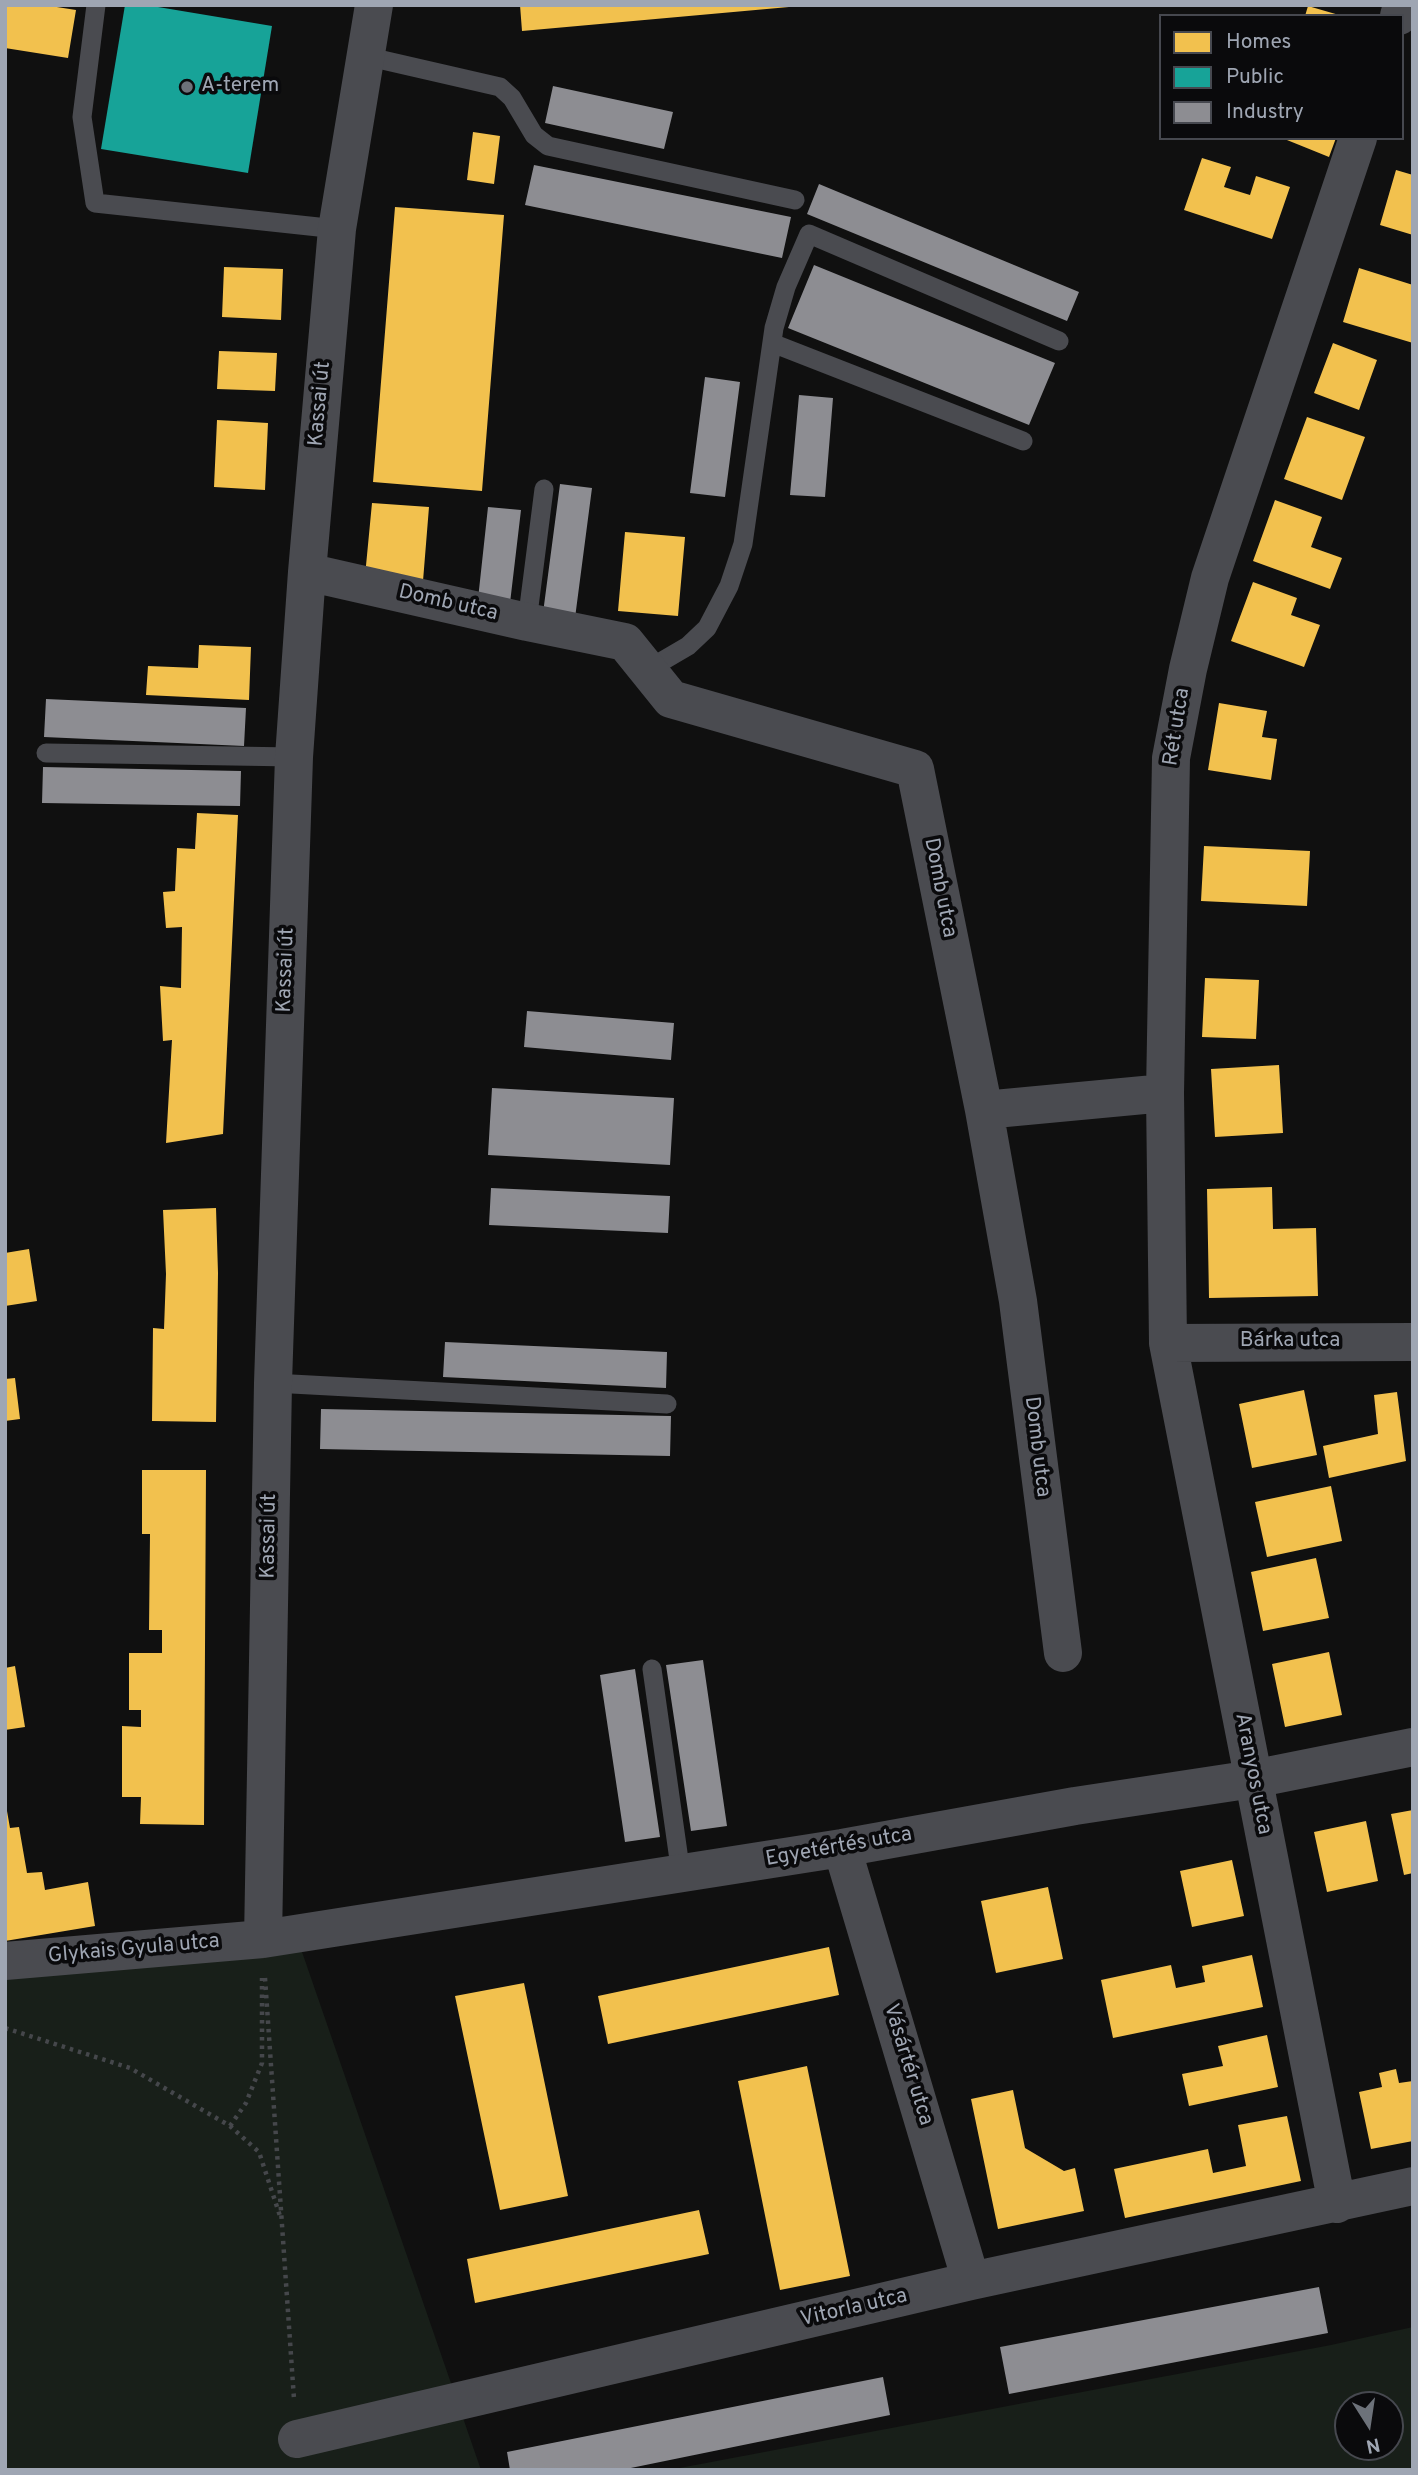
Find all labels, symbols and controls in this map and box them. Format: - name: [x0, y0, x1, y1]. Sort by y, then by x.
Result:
- legend: [1159, 14, 1404, 140]
- text: Homes: [1226, 29, 1291, 56]
- text: Public: [1226, 64, 1284, 91]
- place label: A-terem: [201, 74, 279, 100]
- marker: A-terem: [179, 79, 195, 95]
- text: Industry: [1226, 99, 1304, 126]
- street label: Kassai út: [305, 360, 337, 448]
- street label: Domb utca: [396, 580, 500, 628]
- street label: Rét utca: [1159, 686, 1197, 768]
- street label: Domb utca: [917, 836, 961, 940]
- street label: Kassai út: [273, 927, 301, 1013]
- street label: Bárka utca: [1240, 1329, 1340, 1355]
- street label: Domb utca: [1017, 1395, 1055, 1499]
- street label: Kassai út: [257, 1493, 283, 1579]
- street label: Aranyos utca: [1228, 1711, 1276, 1837]
- street label: Egyetértés utca: [764, 1823, 914, 1873]
- street label: Glykais Gyula utca: [47, 1930, 221, 1970]
- street label: Vásártér utca: [877, 2001, 937, 2129]
- street label: Vitorla utca: [798, 2284, 910, 2334]
- north arrow: [1334, 2391, 1404, 2461]
- text: N: [1364, 2431, 1382, 2458]

